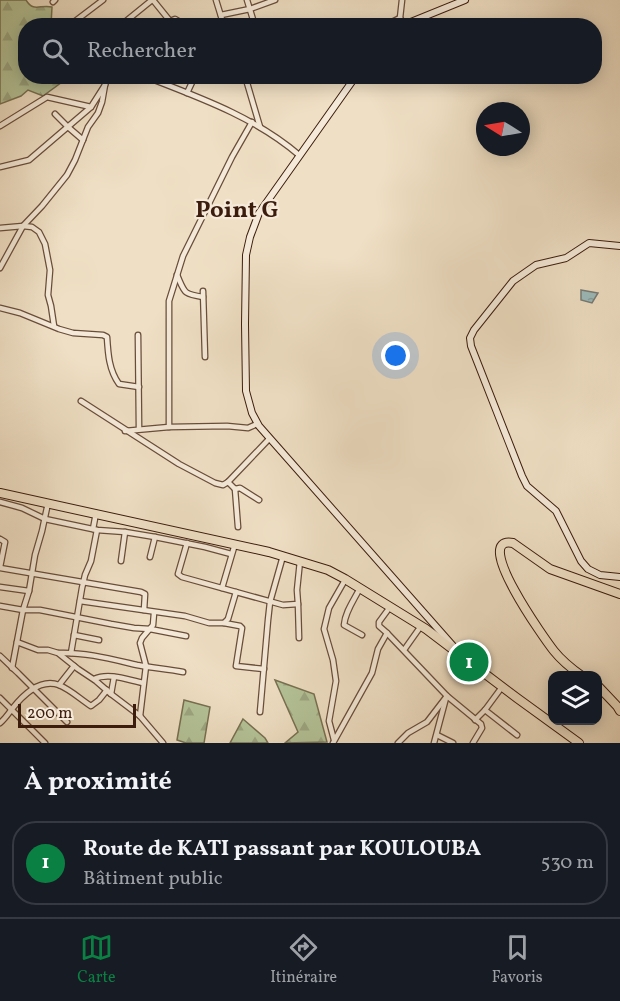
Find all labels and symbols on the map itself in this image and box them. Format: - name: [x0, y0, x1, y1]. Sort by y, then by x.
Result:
- north arrow: [476, 102, 530, 156]
- district label: Point G: [195, 194, 279, 228]
- your location: [381, 341, 410, 370]
- pin: 1: [450, 640, 488, 684]
- scale bar: [18, 701, 136, 728]

